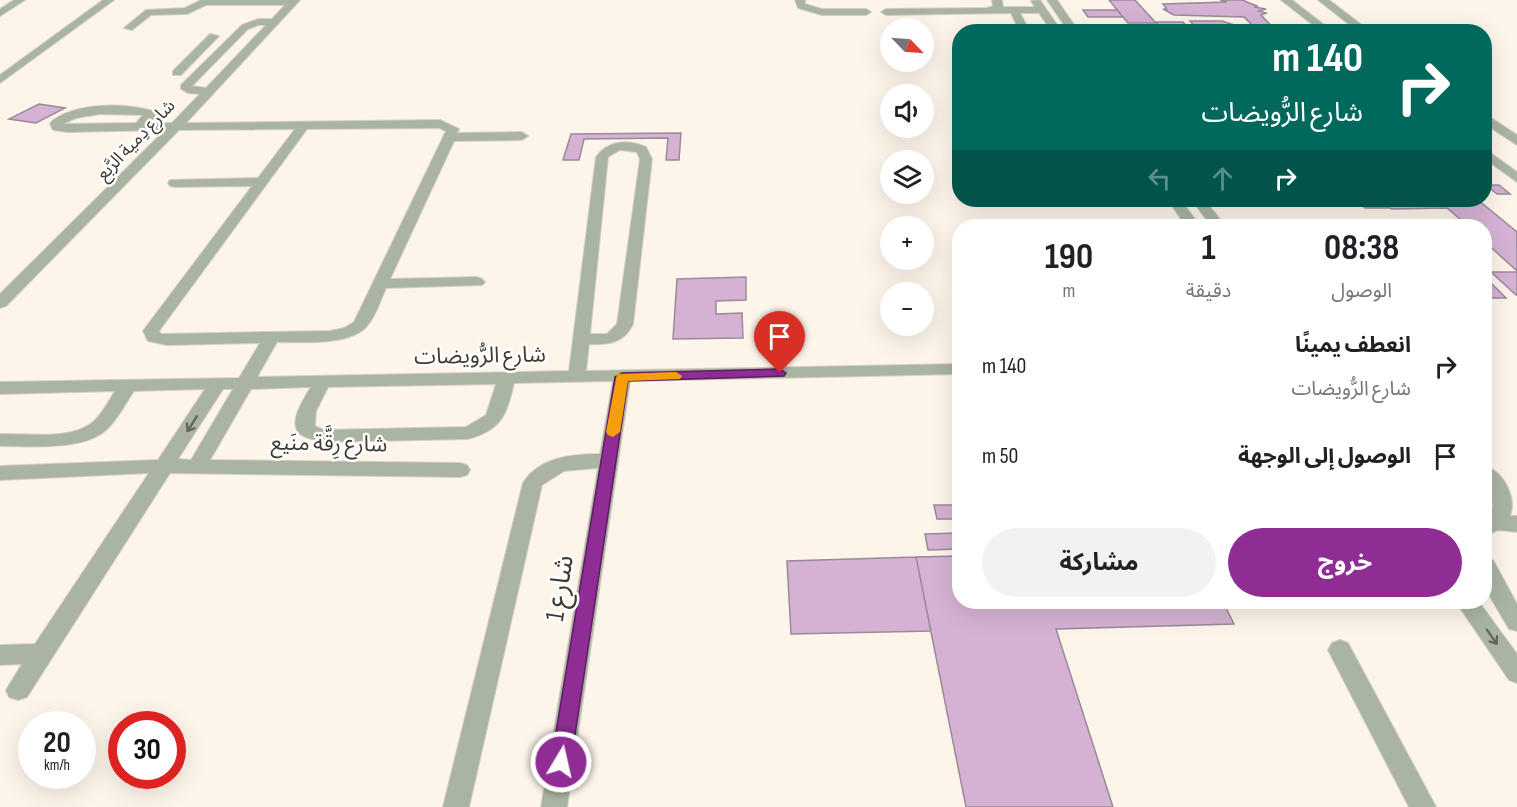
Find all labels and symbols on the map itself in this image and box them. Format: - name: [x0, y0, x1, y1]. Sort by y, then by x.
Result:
- north arrow: [880, 18, 934, 72]
- street label: شارع دِمية الرَّبع: [92, 95, 182, 187]
- pin: [754, 311, 805, 373]
- street label: شارع الرُّويضات: [414, 341, 546, 373]
- one-way arrow: [185, 416, 198, 433]
- street label: شارع رِقَّة منَيع: [270, 424, 388, 461]
- street label: شارع 1: [539, 553, 584, 624]
- one-way arrow: [1486, 629, 1498, 645]
- speed limit sign: 30: [108, 711, 186, 789]
- position arrow: [529, 730, 593, 794]

